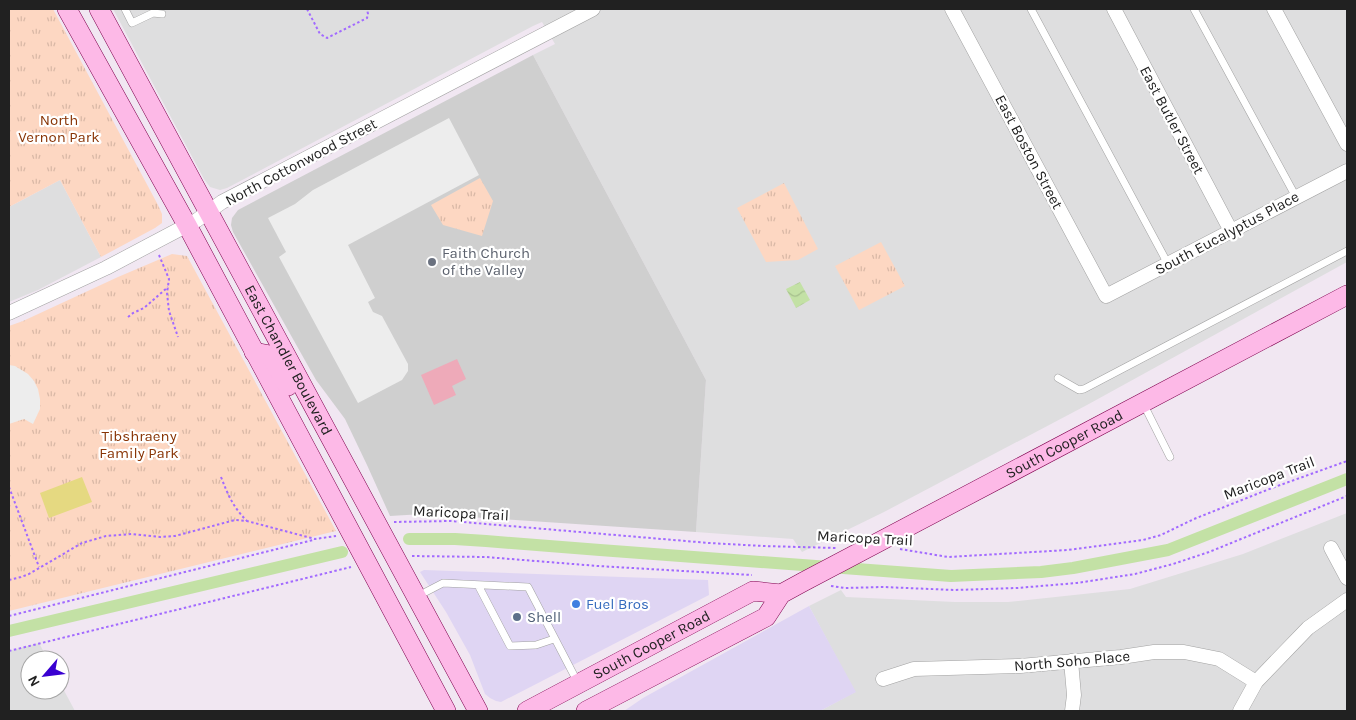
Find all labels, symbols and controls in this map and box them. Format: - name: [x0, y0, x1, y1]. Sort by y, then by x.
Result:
- street label: East Butler Street: [1136, 63, 1208, 177]
- street label: East Boston Street: [991, 92, 1067, 213]
- park label: North Vernon Park: [18, 111, 100, 146]
- street label: North Cottonwood Street: [222, 114, 380, 210]
- street label: South Eucalyptus Place: [1152, 187, 1302, 279]
- place label: Faith Church of the Valley: [442, 244, 530, 279]
- marker: Faith Church of the Valley: [426, 256, 438, 268]
- street label: East Chandler Boulevard: [241, 282, 336, 438]
- street label: South Cooper Road: [1002, 406, 1126, 483]
- park label: Tibshraeny Family Park: [99, 427, 179, 462]
- street label: Maricopa Trail: [1221, 452, 1317, 504]
- street label: Maricopa Trail: [413, 501, 509, 525]
- street label: Maricopa Trail: [817, 526, 913, 550]
- place label: Fuel Bros: [586, 595, 649, 613]
- marker: Fuel Bros: [570, 598, 582, 610]
- street label: South Cooper Road: [590, 606, 713, 683]
- place label: Shell: [527, 608, 561, 626]
- marker: Shell: [511, 611, 523, 623]
- street label: North Soho Place: [1013, 647, 1131, 675]
- north arrow: [20, 650, 70, 700]
- text: N: [24, 672, 44, 689]

